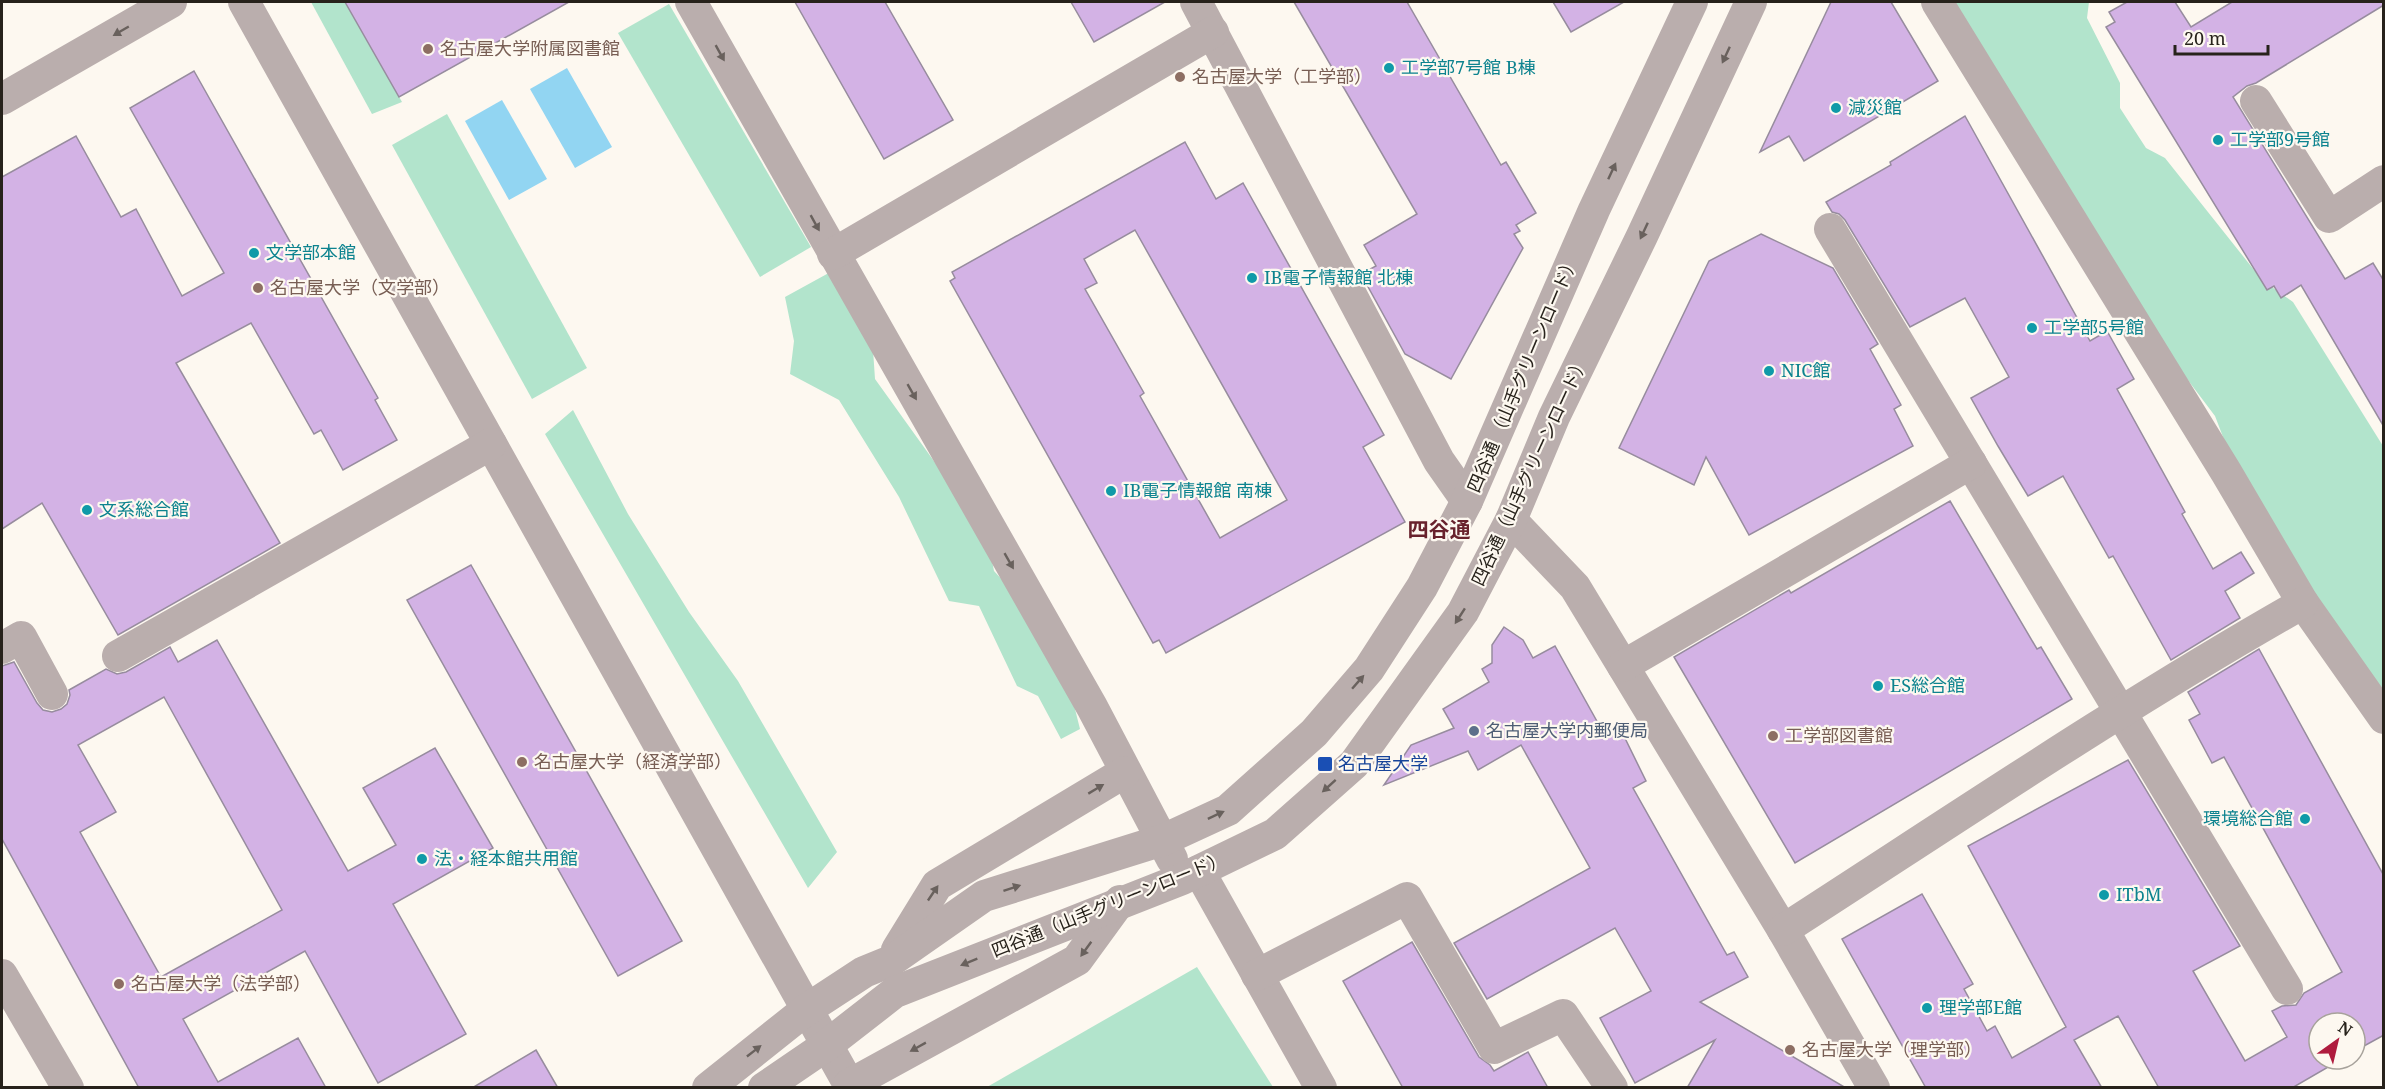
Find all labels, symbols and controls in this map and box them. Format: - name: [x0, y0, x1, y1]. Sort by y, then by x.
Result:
- scale bar: [2175, 18, 2268, 56]
- one-way arrow: [112, 25, 129, 35]
- text: 20 m: [2184, 26, 2226, 50]
- place label: 名古屋大学附属図書館: [440, 36, 620, 60]
- marker: 名古屋大学附属図書館: [421, 42, 435, 56]
- one-way arrow: [715, 44, 725, 61]
- one-way arrow: [1721, 46, 1730, 63]
- place label: 工学部7号館 B棟: [1401, 55, 1536, 79]
- marker: 工学部7号館 B棟: [1382, 61, 1396, 75]
- place label: 名古屋大学（工学部）: [1192, 64, 1372, 88]
- marker: 名古屋大学（工学部）: [1173, 70, 1187, 84]
- place label: 減災館: [1848, 95, 1902, 119]
- marker: 減災館: [1829, 101, 1843, 115]
- place label: 工学部9号館: [2230, 127, 2330, 151]
- marker: 工学部9号館: [2211, 133, 2225, 147]
- one-way arrow: [1608, 162, 1617, 179]
- one-way arrow: [810, 214, 820, 231]
- one-way arrow: [1639, 223, 1648, 240]
- place label: 文学部本館: [266, 240, 356, 264]
- marker: 文学部本館: [247, 246, 261, 260]
- street label: 四谷通 （山手グリーンロード）: [1461, 251, 1583, 496]
- place label: IB電子情報館 北棟: [1264, 265, 1413, 289]
- marker: IB電子情報館 北棟: [1245, 271, 1259, 285]
- place label: 名古屋大学（文学部）: [270, 275, 450, 299]
- marker: 名古屋大学（文学部）: [251, 281, 265, 295]
- place label: 工学部5号館: [2044, 315, 2144, 339]
- marker: 工学部5号館: [2025, 321, 2039, 335]
- street label: 四谷通（山手グリーンロード）: [1465, 352, 1593, 589]
- place label: NIC館: [1781, 358, 1830, 382]
- marker: NIC館: [1762, 364, 1776, 378]
- one-way arrow: [907, 384, 917, 401]
- place label: IB電子情報館 南棟: [1123, 478, 1272, 502]
- marker: IB電子情報館 南棟: [1104, 484, 1118, 498]
- place label: 文系総合館: [99, 497, 189, 521]
- marker: 文系総合館: [80, 503, 94, 517]
- district label: 四谷通: [1408, 515, 1471, 543]
- one-way arrow: [1004, 553, 1014, 570]
- one-way arrow: [1455, 607, 1466, 624]
- place label: ES総合館: [1890, 673, 1965, 697]
- one-way arrow: [1351, 674, 1364, 690]
- marker: ES総合館: [1871, 679, 1885, 693]
- place label: 名古屋大学内郵便局: [1486, 718, 1648, 742]
- place label: 工学部図書館: [1785, 723, 1893, 747]
- marker: 名古屋大学内郵便局: [1467, 724, 1481, 738]
- marker: 工学部図書館: [1766, 729, 1780, 743]
- place label: 名古屋大学（経済学部）: [534, 749, 732, 773]
- place label: 名古屋大学: [1338, 751, 1428, 775]
- marker: 名古屋大学（経済学部）: [515, 755, 529, 769]
- marker: 名古屋大学: [1316, 755, 1334, 773]
- one-way arrow: [1322, 779, 1337, 792]
- one-way arrow: [1088, 784, 1105, 794]
- place label: 環境総合館: [2203, 806, 2293, 830]
- one-way arrow: [1208, 811, 1225, 820]
- marker: 環境総合館: [2298, 812, 2312, 826]
- place label: 法・経本館共用館: [434, 846, 578, 870]
- street label: 四谷通（山手グリーンロード）: [988, 846, 1230, 962]
- marker: 法・経本館共用館: [415, 852, 429, 866]
- one-way arrow: [1003, 882, 1021, 892]
- place label: ITbM: [2116, 882, 2162, 906]
- one-way arrow: [927, 885, 938, 901]
- marker: ITbM: [2097, 888, 2111, 902]
- one-way arrow: [1080, 941, 1092, 956]
- one-way arrow: [959, 958, 977, 968]
- place label: 名古屋大学（法学部）: [131, 971, 311, 995]
- marker: 名古屋大学（法学部）: [112, 977, 126, 991]
- place label: 理学部E館: [1939, 995, 2022, 1019]
- marker: 理学部E館: [1920, 1001, 1934, 1015]
- north arrow: [2307, 1011, 2367, 1071]
- text: N: [2334, 1016, 2357, 1041]
- place label: 名古屋大学（理学部）: [1802, 1037, 1982, 1061]
- one-way arrow: [910, 1042, 927, 1052]
- marker: 名古屋大学（理学部）: [1783, 1043, 1797, 1057]
- one-way arrow: [746, 1046, 761, 1058]

